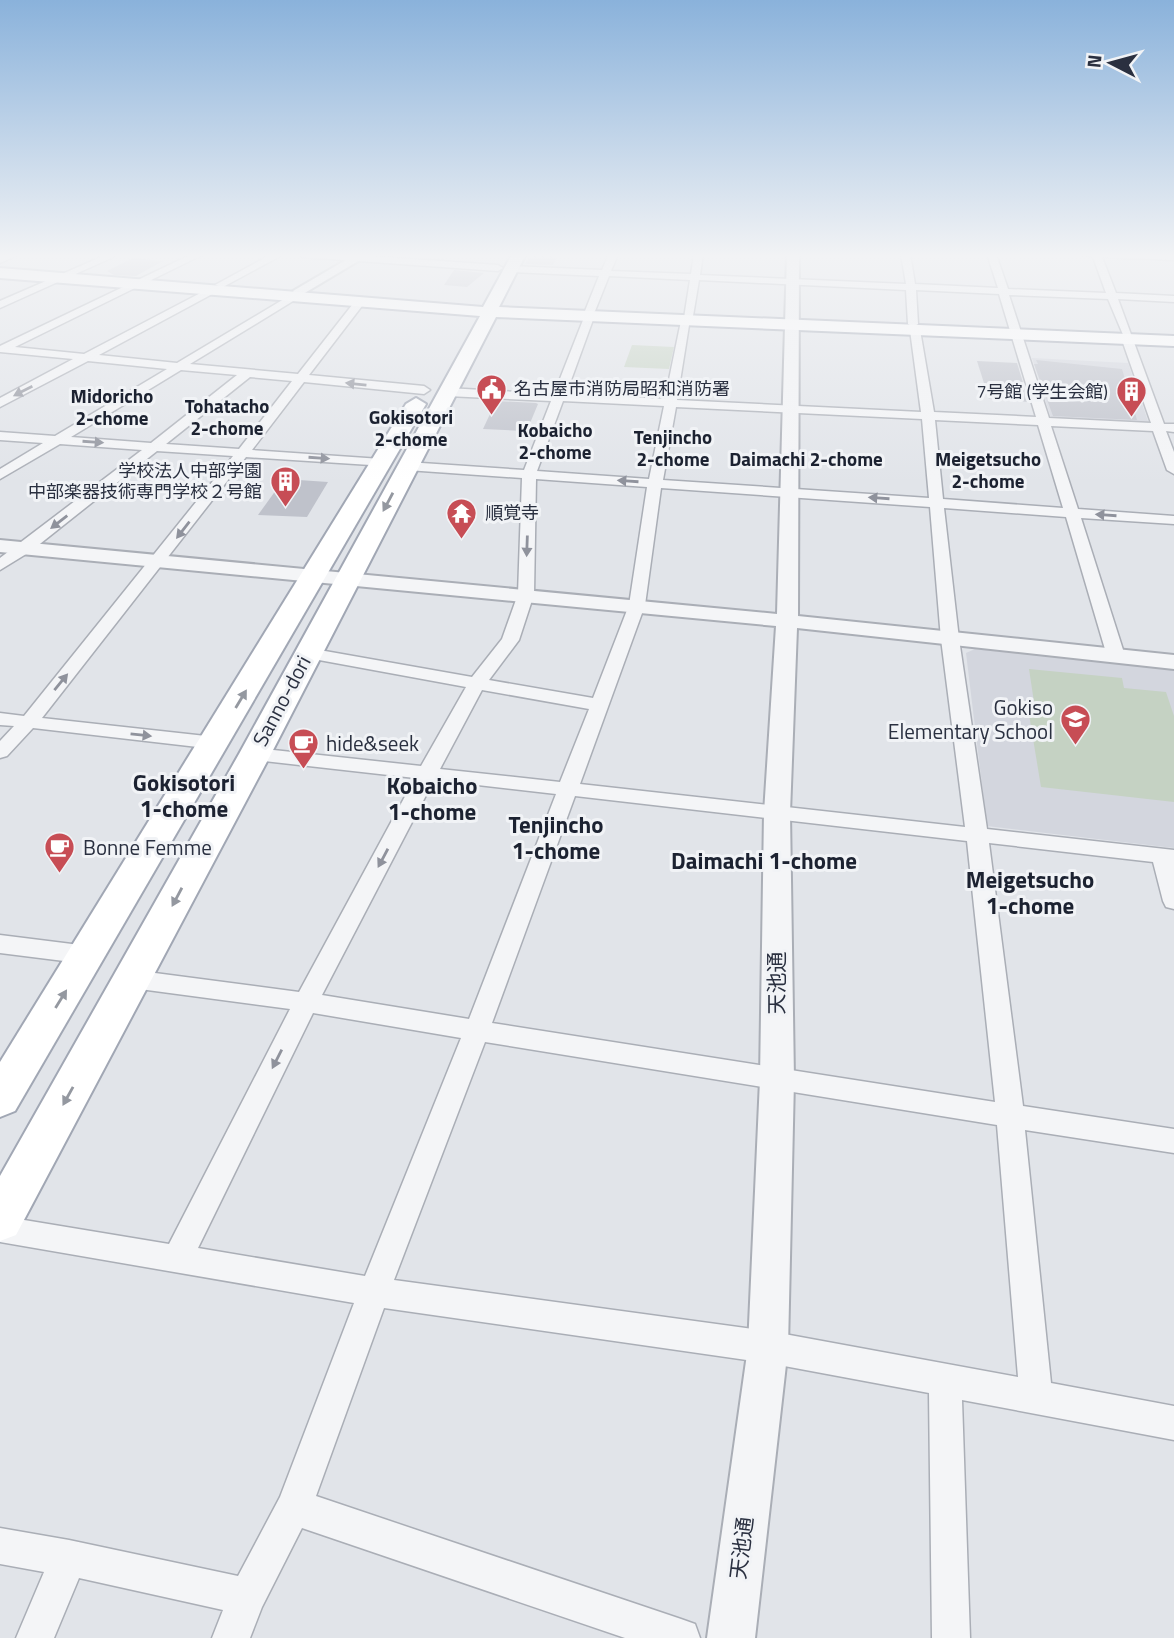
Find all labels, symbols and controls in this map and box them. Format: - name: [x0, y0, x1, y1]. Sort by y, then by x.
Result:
- north arrow: [1076, 28, 1146, 98]
- text: N: [1078, 53, 1109, 69]
- public building icon: 名古屋市消防局昭和消防署: [474, 372, 508, 416]
- place label: 名古屋市消防局昭和消防署: [514, 375, 730, 402]
- building icon: 7号館 (学生会館): [1114, 375, 1148, 419]
- one-way arrow: [345, 378, 367, 389]
- place label: 7号館 (学生会館): [976, 378, 1108, 405]
- district label: Midoricho 2-chome: [71, 381, 153, 432]
- one-way arrow: [13, 385, 33, 396]
- district label: Tohatacho 2-chome: [185, 391, 269, 442]
- district label: Gokisotori 2-chome: [369, 402, 453, 453]
- district label: Kobaicho 2-chome: [517, 415, 593, 466]
- district label: Tenjincho 2-chome: [634, 422, 712, 473]
- one-way arrow: [82, 437, 104, 448]
- district label: Daimachi 2-chome: [729, 444, 883, 473]
- district label: Meigetsucho 2-chome: [935, 444, 1041, 495]
- one-way arrow: [309, 453, 331, 464]
- place label: 学校法人中部学園 中部楽器技術専門学校２号館: [28, 457, 262, 505]
- building icon: 学校法人中部学園 中部楽器技術専門学校２号館: [268, 464, 302, 508]
- one-way arrow: [616, 476, 638, 487]
- one-way arrow: [382, 492, 394, 512]
- one-way arrow: [868, 492, 890, 503]
- temple icon: 順覚寺: [445, 496, 479, 540]
- place label: 順覚寺: [485, 499, 539, 526]
- one-way arrow: [1095, 509, 1117, 520]
- one-way arrow: [51, 515, 69, 530]
- one-way arrow: [176, 522, 191, 539]
- one-way arrow: [522, 535, 533, 557]
- street label: Sanno-dori: [244, 649, 318, 752]
- one-way arrow: [53, 674, 68, 691]
- one-way arrow: [235, 689, 247, 708]
- place label: Gokiso Elementary School: [888, 691, 1053, 747]
- school or university icon: Gokiso Elementary School: [1059, 703, 1093, 747]
- cafe icon: hide&seek: [286, 727, 320, 771]
- place label: hide&seek: [326, 727, 419, 759]
- one-way arrow: [130, 729, 152, 740]
- district label: Gokisotori 1-chome: [133, 765, 235, 826]
- district label: Kobaicho 1-chome: [387, 768, 477, 829]
- district label: Tenjincho 1-chome: [509, 807, 603, 868]
- cafe icon: Bonne Femme: [43, 831, 77, 875]
- place label: Bonne Femme: [83, 831, 212, 863]
- district label: Daimachi 1-chome: [671, 843, 857, 878]
- one-way arrow: [377, 848, 388, 868]
- district label: Meigetsucho 1-chome: [966, 862, 1094, 923]
- one-way arrow: [171, 887, 183, 906]
- street label: 天池通: [760, 952, 792, 1015]
- one-way arrow: [55, 990, 68, 1009]
- one-way arrow: [271, 1049, 282, 1069]
- one-way arrow: [62, 1087, 74, 1106]
- street label: 天池通: [721, 1515, 761, 1581]

